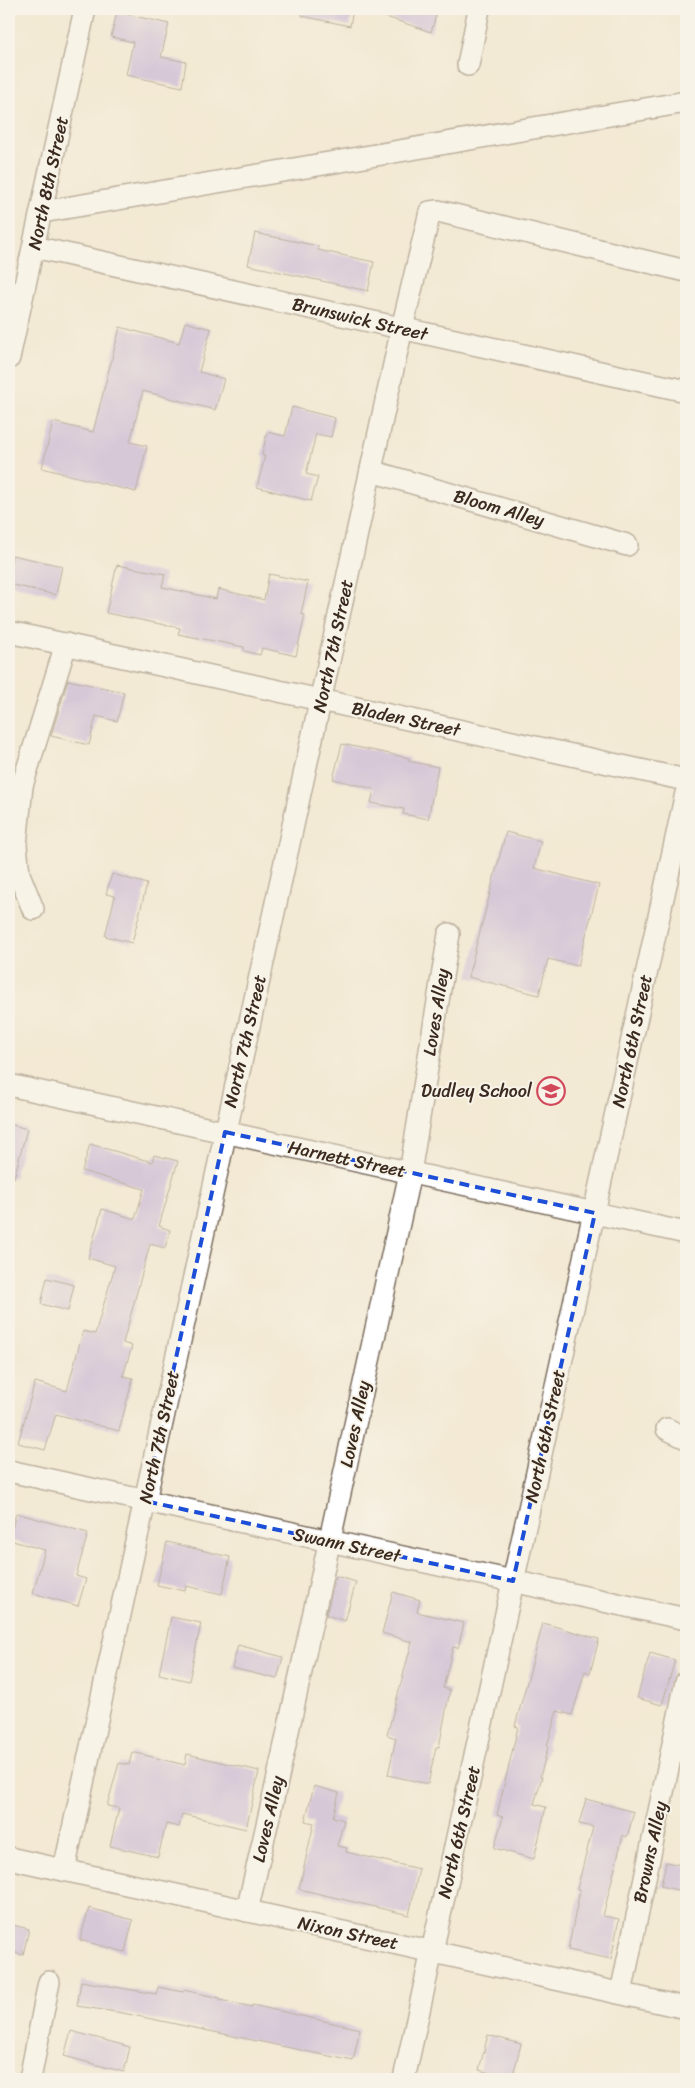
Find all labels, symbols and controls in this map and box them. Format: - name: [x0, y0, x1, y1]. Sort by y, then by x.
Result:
- street label: North 8th Street: [18, 113, 78, 253]
- street label: Brunswick Street: [289, 288, 432, 350]
- street label: Bloom Alley: [450, 480, 549, 536]
- street label: North 7th Street: [303, 576, 363, 716]
- street label: Bladen Street: [349, 692, 464, 746]
- street label: Loves Alley: [413, 965, 459, 1058]
- street label: North 7th Street: [214, 971, 276, 1111]
- street label: North 6th Street: [602, 971, 662, 1111]
- place label: Dudley School: [421, 1075, 533, 1107]
- school or university icon: Dudley School: [536, 1076, 566, 1106]
- street label: Harnett Street: [285, 1131, 409, 1187]
- street label: North 6th Street: [515, 1366, 575, 1506]
- street label: North 7th Street: [129, 1367, 189, 1507]
- street label: Loves Alley: [330, 1377, 380, 1470]
- street label: Swann Street: [290, 1518, 404, 1572]
- street label: North 6th Street: [428, 1762, 490, 1902]
- street label: Loves Alley: [242, 1772, 294, 1866]
- street label: Browns Alley: [624, 1797, 677, 1906]
- street label: Nixon Street: [295, 1907, 401, 1959]

